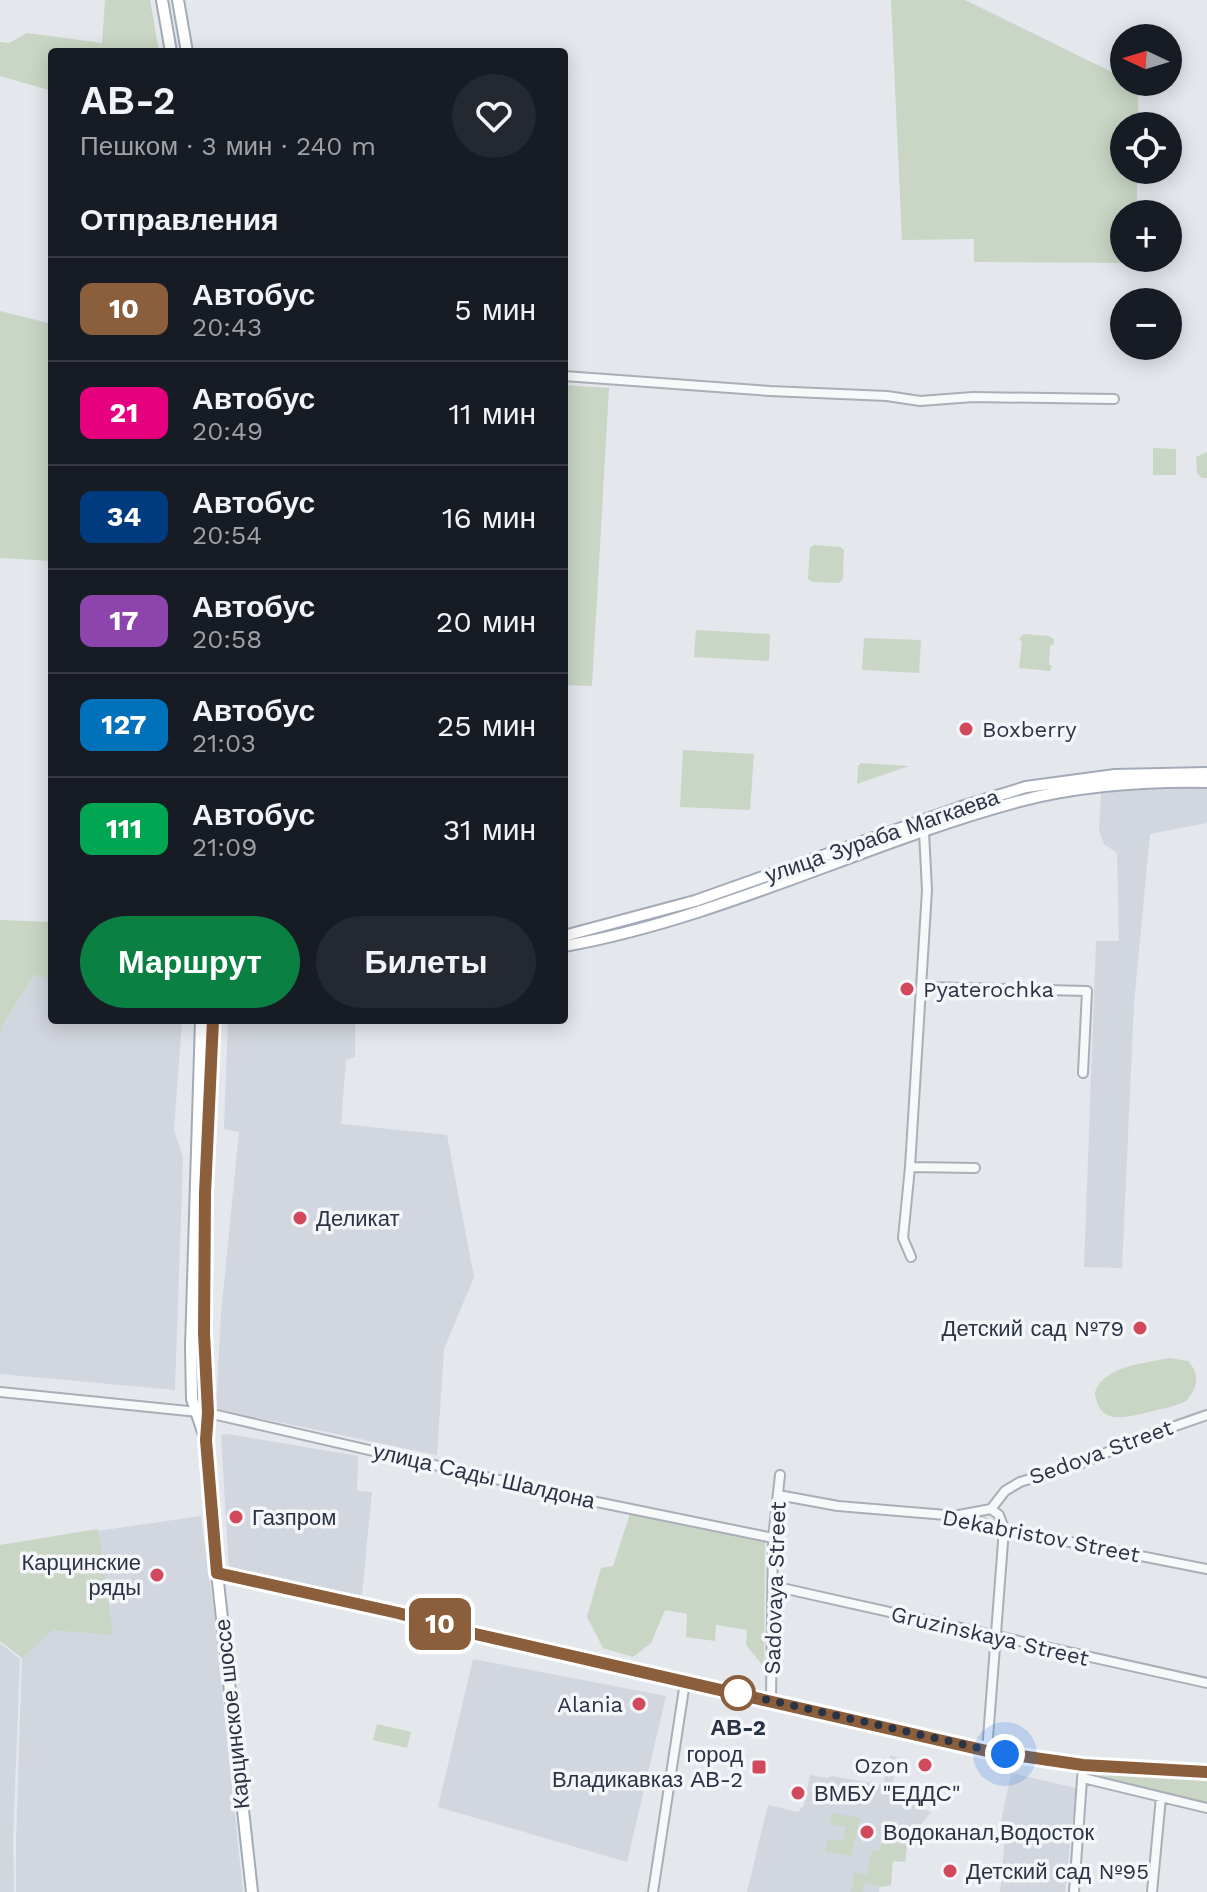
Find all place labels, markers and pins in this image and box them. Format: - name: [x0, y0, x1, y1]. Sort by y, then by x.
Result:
- place label: Boxberry: [982, 717, 1077, 742]
- marker: Boxberry: [957, 720, 975, 738]
- place label: Pyaterochka: [923, 977, 1054, 1002]
- marker: Pyaterochka: [898, 980, 916, 998]
- place label: Деликат: [316, 1206, 399, 1231]
- marker: Деликат: [291, 1209, 309, 1227]
- place label: Детский сад №79: [942, 1316, 1124, 1341]
- marker: Детский сад №79: [1131, 1319, 1149, 1337]
- place label: Газпром: [252, 1505, 336, 1530]
- marker: Газпром: [227, 1508, 245, 1526]
- place label: Карцинские ряды: [22, 1550, 141, 1600]
- marker: Карцинские ряды: [148, 1566, 166, 1584]
- marker: АВ-2: [721, 1676, 755, 1710]
- place label: Alania: [557, 1692, 623, 1717]
- marker: Alania: [630, 1695, 648, 1713]
- place label: АВ-2: [710, 1715, 766, 1740]
- place label: город Владикавказ АВ-2: [552, 1742, 743, 1792]
- place label: Ozon: [854, 1753, 909, 1778]
- marker: Ozon: [916, 1756, 934, 1774]
- marker: город Владикавказ АВ-2: [750, 1758, 768, 1776]
- place label: ВМБУ "ЕДДС": [814, 1781, 961, 1806]
- marker: ВМБУ "ЕДДС": [789, 1784, 807, 1802]
- place label: Водоканал,Водосток: [883, 1820, 1094, 1845]
- marker: Водоканал,Водосток: [858, 1823, 876, 1841]
- place label: Детский сад №95: [966, 1859, 1149, 1884]
- marker: Детский сад №95: [941, 1862, 959, 1880]

